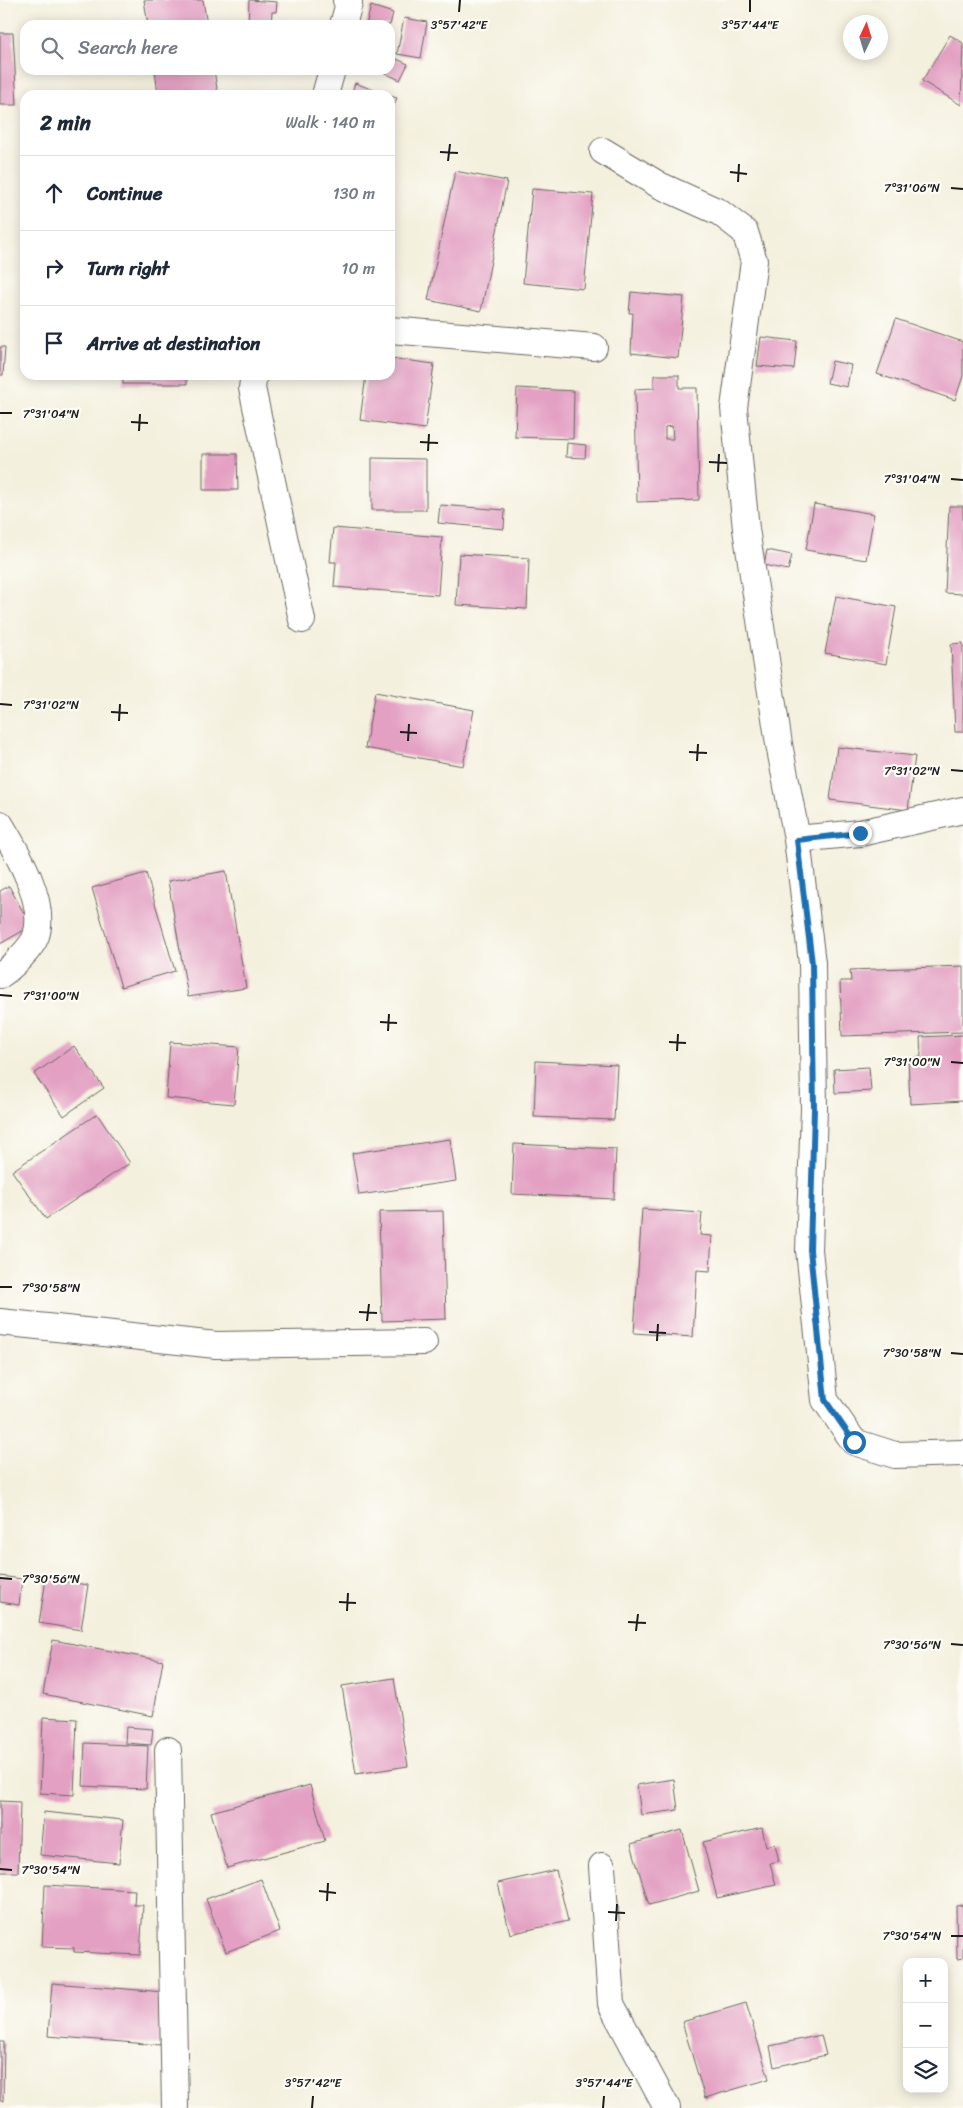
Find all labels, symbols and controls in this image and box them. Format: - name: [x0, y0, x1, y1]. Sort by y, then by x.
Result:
- text: 3°57'42"E: [431, 14, 489, 36]
- text: 3°57'44"E: [721, 14, 780, 36]
- north arrow: [843, 15, 888, 60]
- search box: [20, 20, 395, 75]
- text: Search here: [78, 31, 178, 64]
- icon: search: [38, 34, 66, 62]
- text: 2 min: [40, 104, 91, 142]
- text: Walk · 140 m: [286, 108, 375, 137]
- text: Continue: [87, 177, 163, 210]
- text: 7°31'06"N: [884, 177, 941, 199]
- icon: ahead: [40, 179, 68, 207]
- text: 130 m: [333, 179, 375, 208]
- text: Turn right: [87, 252, 169, 285]
- icon: right: [40, 254, 68, 282]
- text: 10 m: [342, 254, 375, 283]
- text: Arrive at destination: [87, 327, 260, 360]
- icon: arrive: [40, 329, 68, 357]
- text: 7°31'04"N: [23, 403, 80, 425]
- text: 7°31'04"N: [884, 468, 941, 490]
- text: 7°31'02"N: [23, 694, 80, 716]
- text: 7°31'02"N: [884, 760, 941, 782]
- route end: [849, 822, 872, 845]
- text: 7°31'00"N: [23, 985, 80, 1007]
- text: 7°31'00"N: [884, 1051, 941, 1073]
- text: 7°30'58"N: [22, 1277, 81, 1299]
- text: 7°30'58"N: [883, 1342, 942, 1364]
- route start: [843, 1431, 866, 1454]
- text: 7°30'56"N: [22, 1568, 81, 1590]
- text: 7°30'56"N: [883, 1634, 942, 1656]
- text: 7°30'54"N: [22, 1859, 81, 1881]
- text: 7°30'54"N: [883, 1925, 942, 1947]
- map controls: [903, 1958, 948, 2093]
- button: +: [903, 1958, 948, 2003]
- button: −: [903, 2003, 948, 2048]
- button: layers: [903, 2048, 948, 2093]
- text: 3°57'42"E: [285, 2072, 343, 2094]
- text: 3°57'44"E: [575, 2072, 634, 2094]

